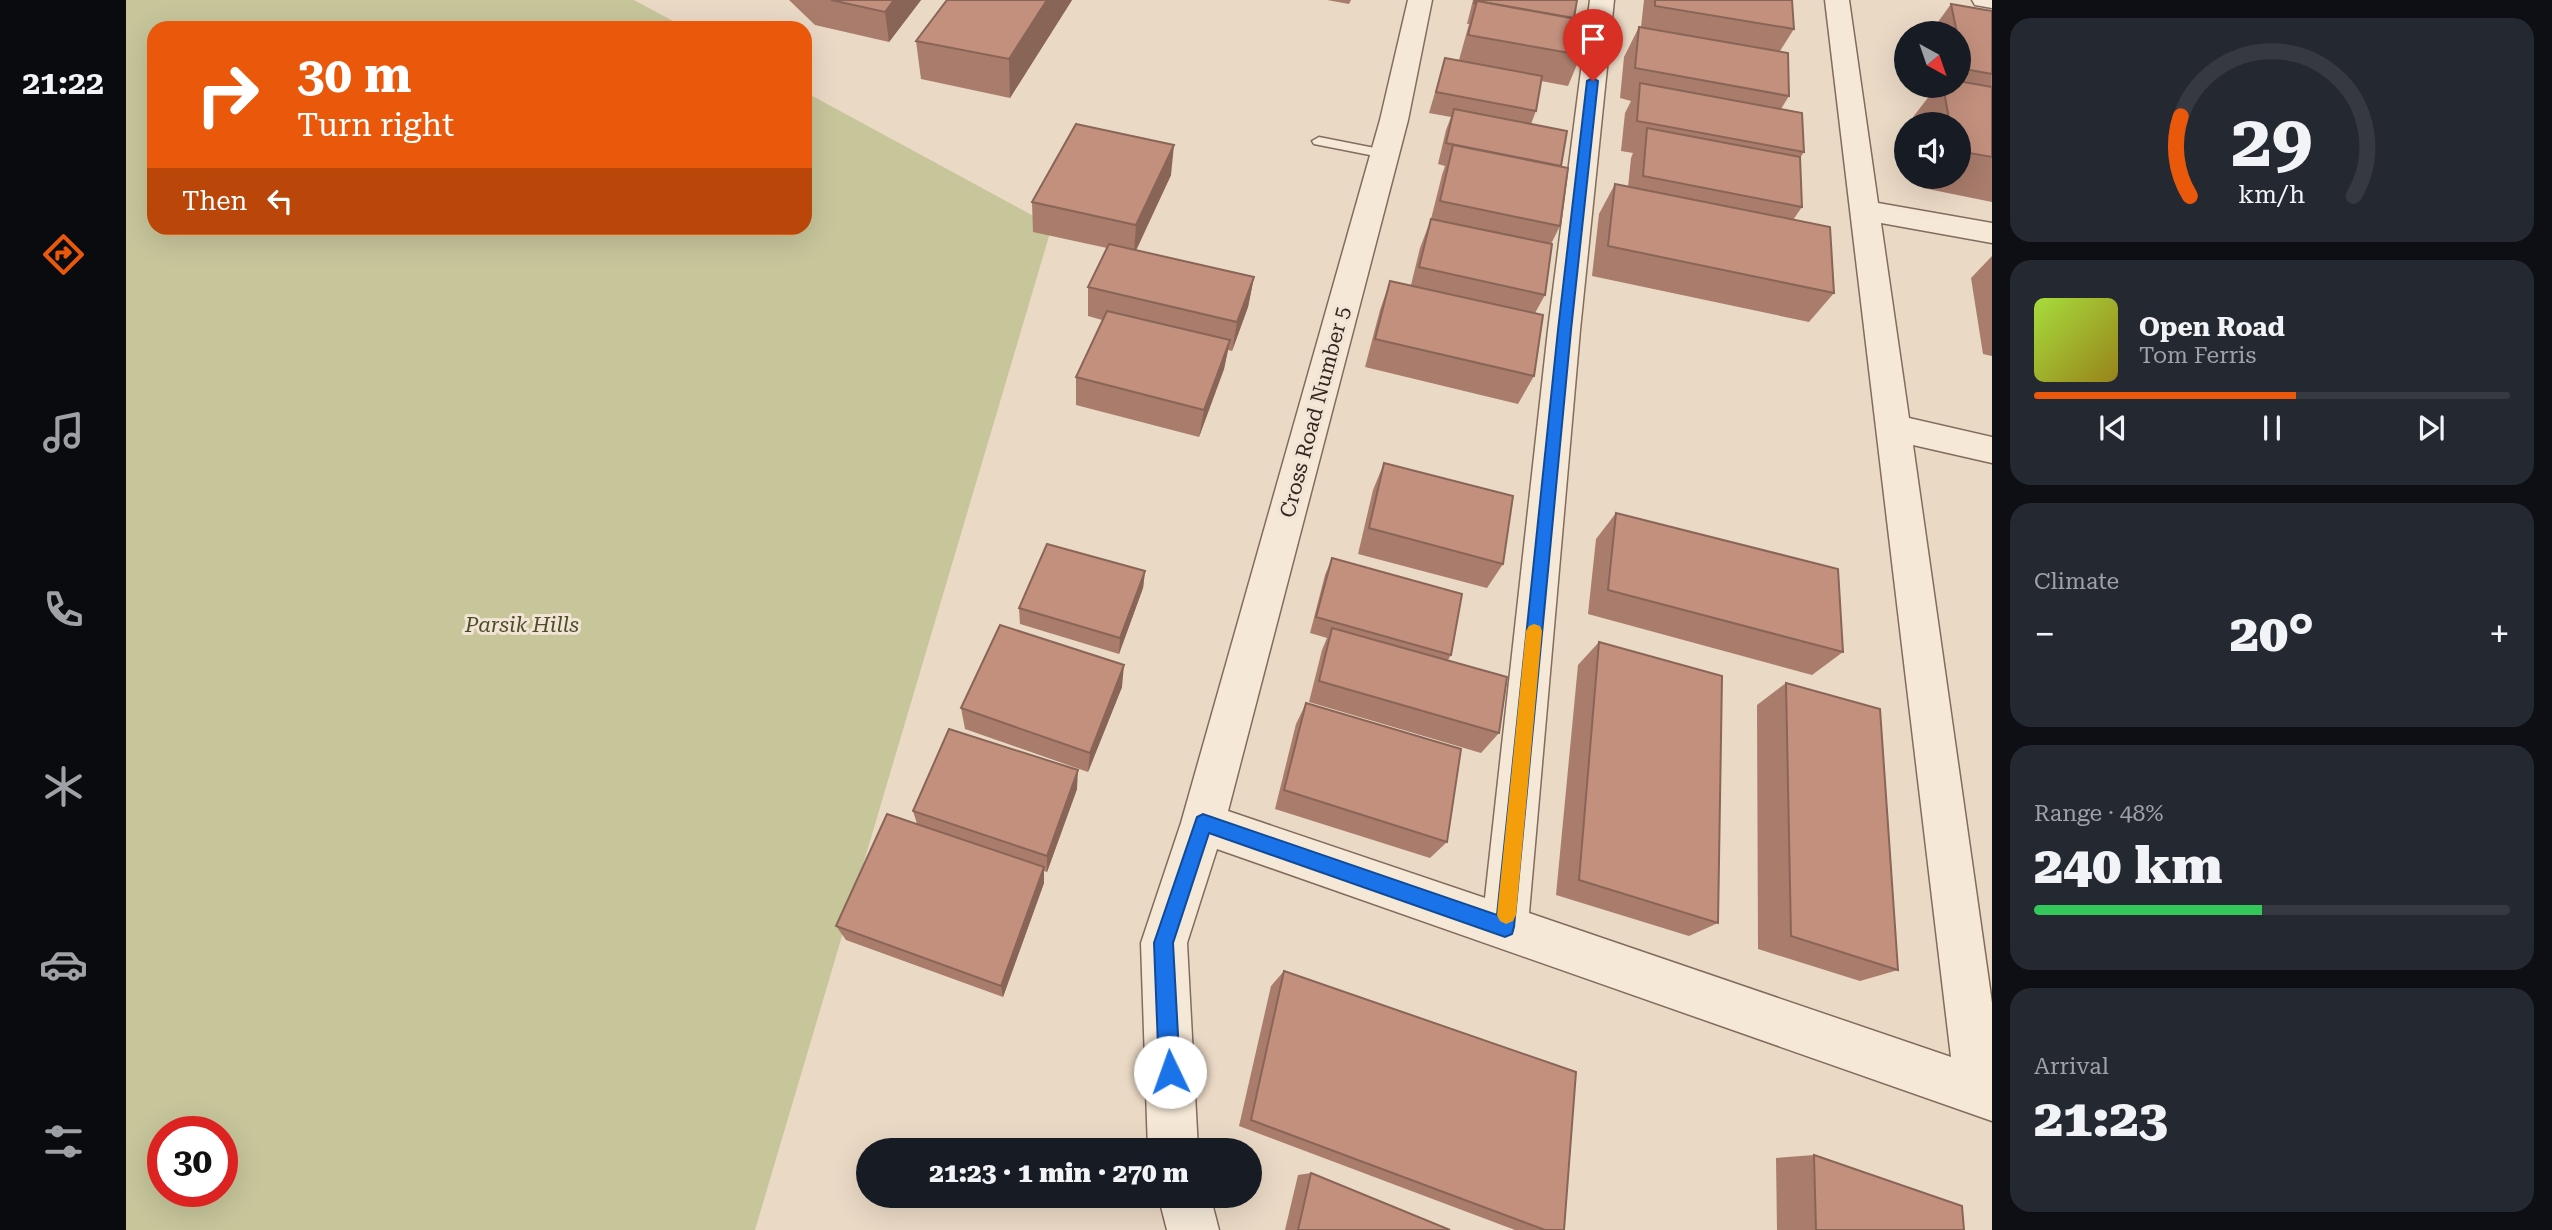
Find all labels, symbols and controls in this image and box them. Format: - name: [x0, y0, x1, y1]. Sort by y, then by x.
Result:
- pin: [1563, 9, 1623, 81]
- icon: arrive: [1574, 20, 1612, 58]
- north arrow: [1894, 21, 1970, 98]
- map controls: [1894, 21, 1971, 189]
- text: 30 m: [297, 47, 412, 104]
- icon: right: [182, 49, 273, 140]
- text: 21:22: [22, 64, 104, 102]
- text: 29: [2231, 100, 2313, 185]
- text: Turn right: [297, 106, 454, 144]
- button: sound: [1894, 112, 1971, 189]
- text: km/h: [2239, 180, 2305, 209]
- icon: left: [261, 182, 299, 220]
- text: Then: [182, 186, 247, 216]
- icon: directions: [39, 230, 88, 279]
- street label: Cross Road Number 5: [1275, 304, 1355, 520]
- text: Open Road: [2139, 312, 2285, 342]
- text: Tom Ferris: [2139, 342, 2256, 369]
- icon: music: [39, 408, 88, 457]
- icon: previous: [2094, 409, 2132, 447]
- icon: pause: [2253, 409, 2291, 447]
- icon: next: [2412, 409, 2450, 447]
- text: Climate: [2034, 568, 2119, 595]
- icon: phone: [39, 585, 88, 634]
- text: 20°: [2230, 603, 2314, 664]
- text: −: [2034, 612, 2055, 656]
- text: +: [2489, 612, 2510, 656]
- park label: Parsik Hills: [464, 613, 579, 637]
- icon: climate: [39, 762, 88, 811]
- text: Range · 48%: [2034, 800, 2163, 827]
- text: 240 km: [2034, 835, 2222, 896]
- icon: car: [39, 940, 88, 989]
- position arrow: [1133, 1035, 1207, 1109]
- text: Arrival: [2034, 1053, 2109, 1080]
- text: 21:23: [2034, 1088, 2168, 1149]
- speed limit sign: 30: [147, 1116, 238, 1207]
- icon: filters: [39, 1117, 88, 1166]
- text: 21:23 · 1 min · 270 m: [929, 1158, 1189, 1188]

